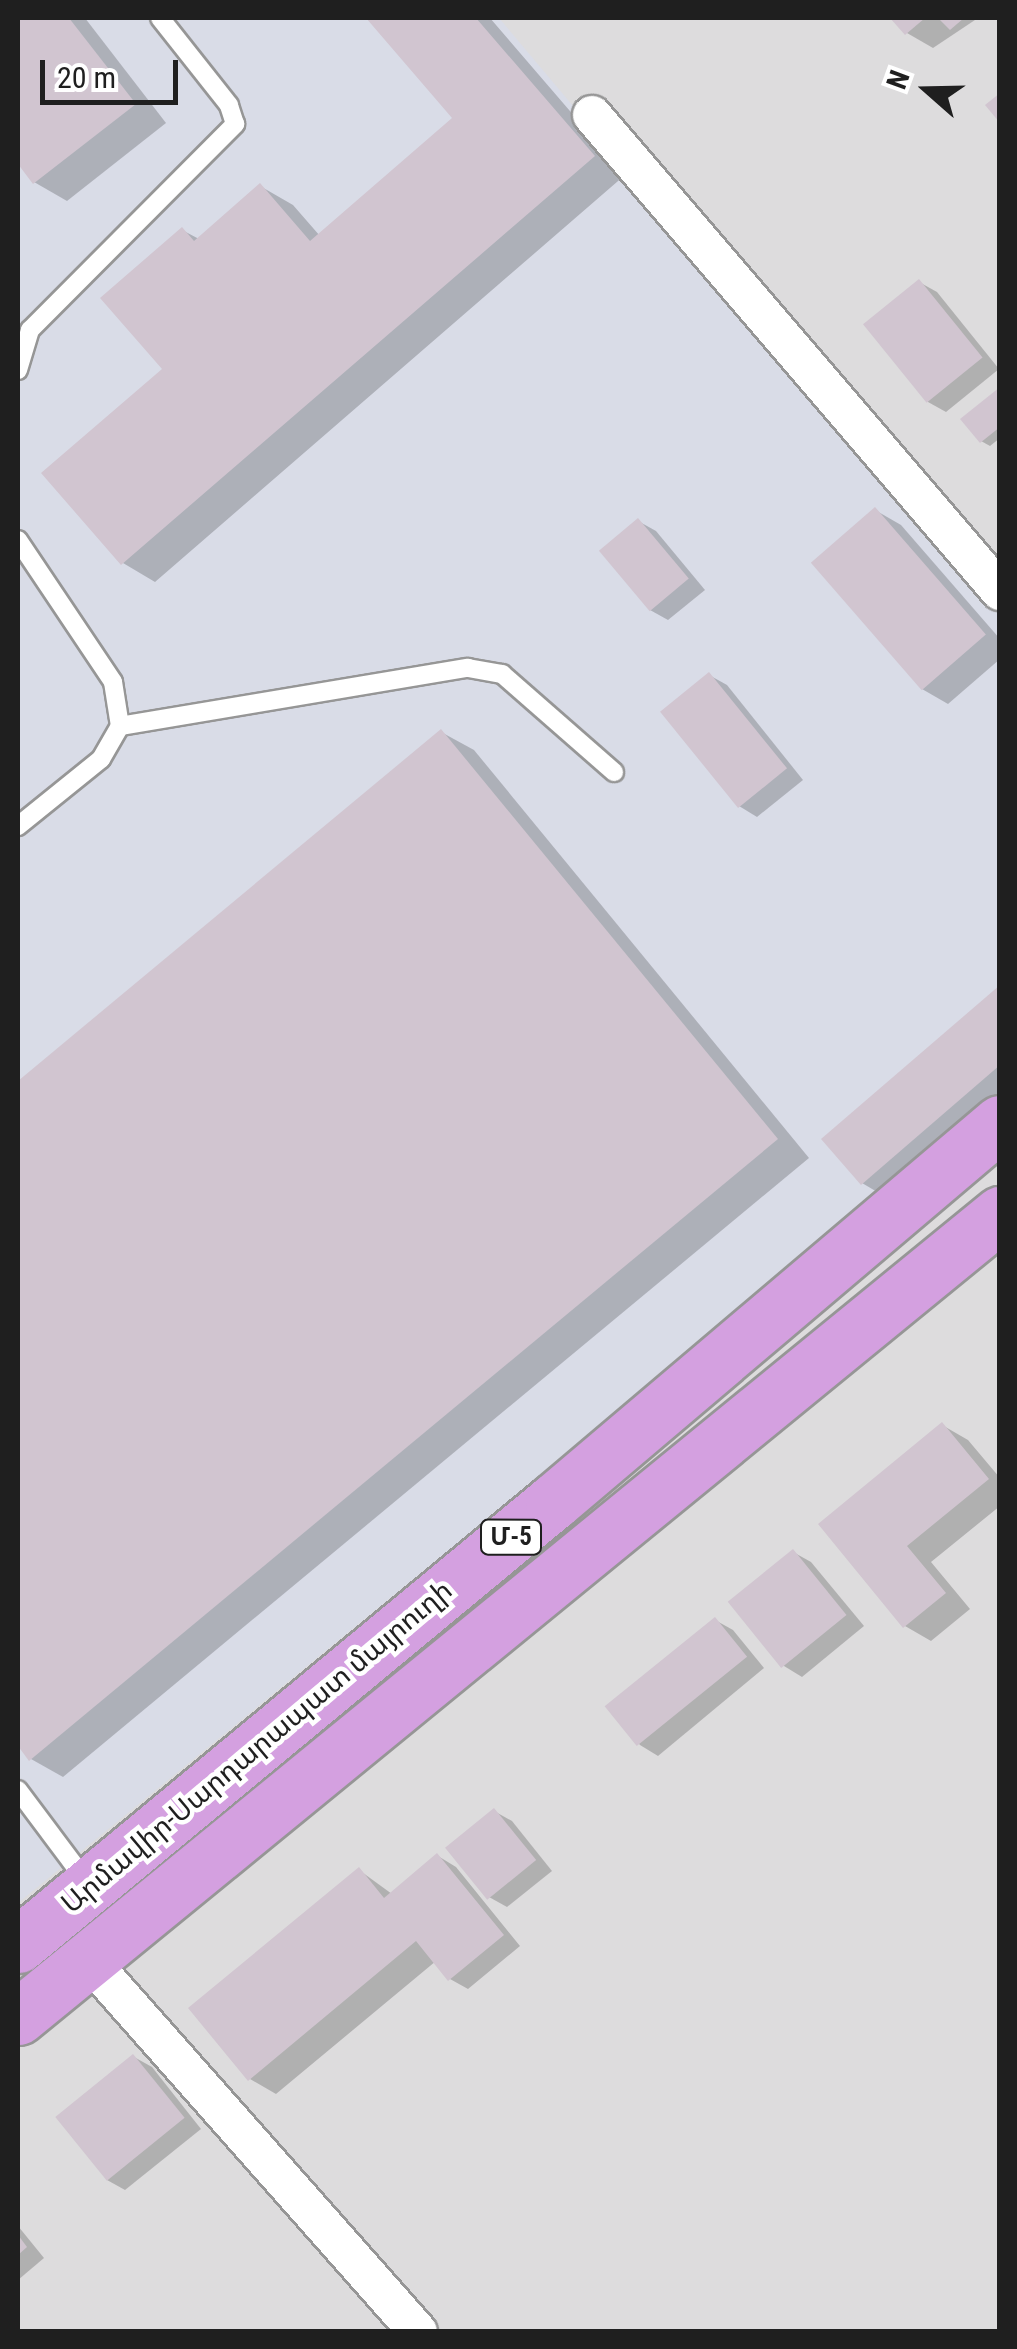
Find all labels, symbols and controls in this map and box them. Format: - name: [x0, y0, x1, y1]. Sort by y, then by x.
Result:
- scale bar: [45, 40, 182, 102]
- north arrow: [877, 40, 977, 140]
- text: 20 m: [57, 60, 116, 95]
- text: N: [880, 66, 917, 93]
- road number: Մ-5: [478, 1517, 544, 1557]
- street label: Արմավիր-Սարդարապատ մայրուղի: [55, 1574, 459, 1920]

